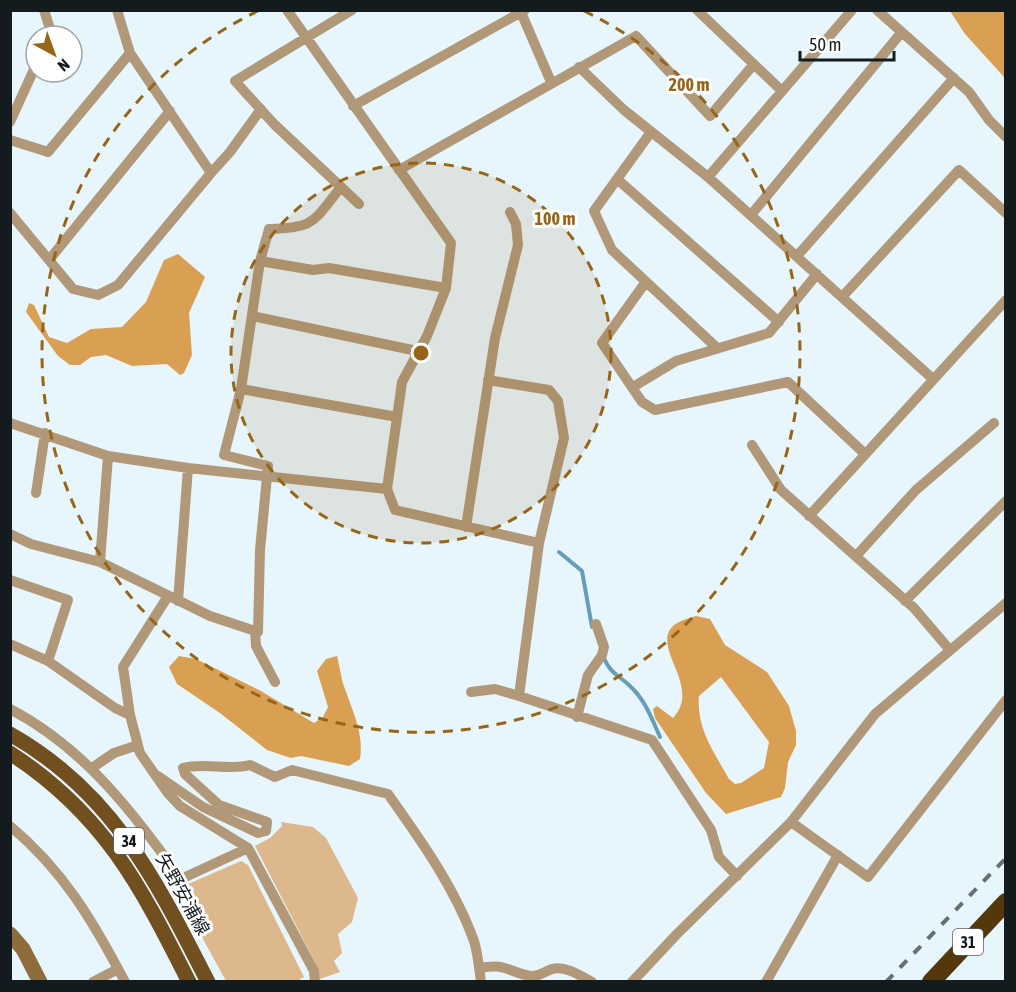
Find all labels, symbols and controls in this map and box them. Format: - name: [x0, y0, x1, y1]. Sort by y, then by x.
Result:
- north arrow: [24, 24, 84, 84]
- scale bar: [800, 24, 894, 62]
- text: 50 m: [809, 34, 841, 55]
- text: N: [54, 55, 73, 75]
- text: 200 m: [669, 74, 709, 95]
- text: 100 m: [535, 208, 575, 229]
- centre of rings: [411, 343, 431, 363]
- road number: 34: [114, 828, 144, 854]
- street label: 矢野安浦線: [152, 850, 214, 938]
- road number: 31: [953, 929, 983, 955]

